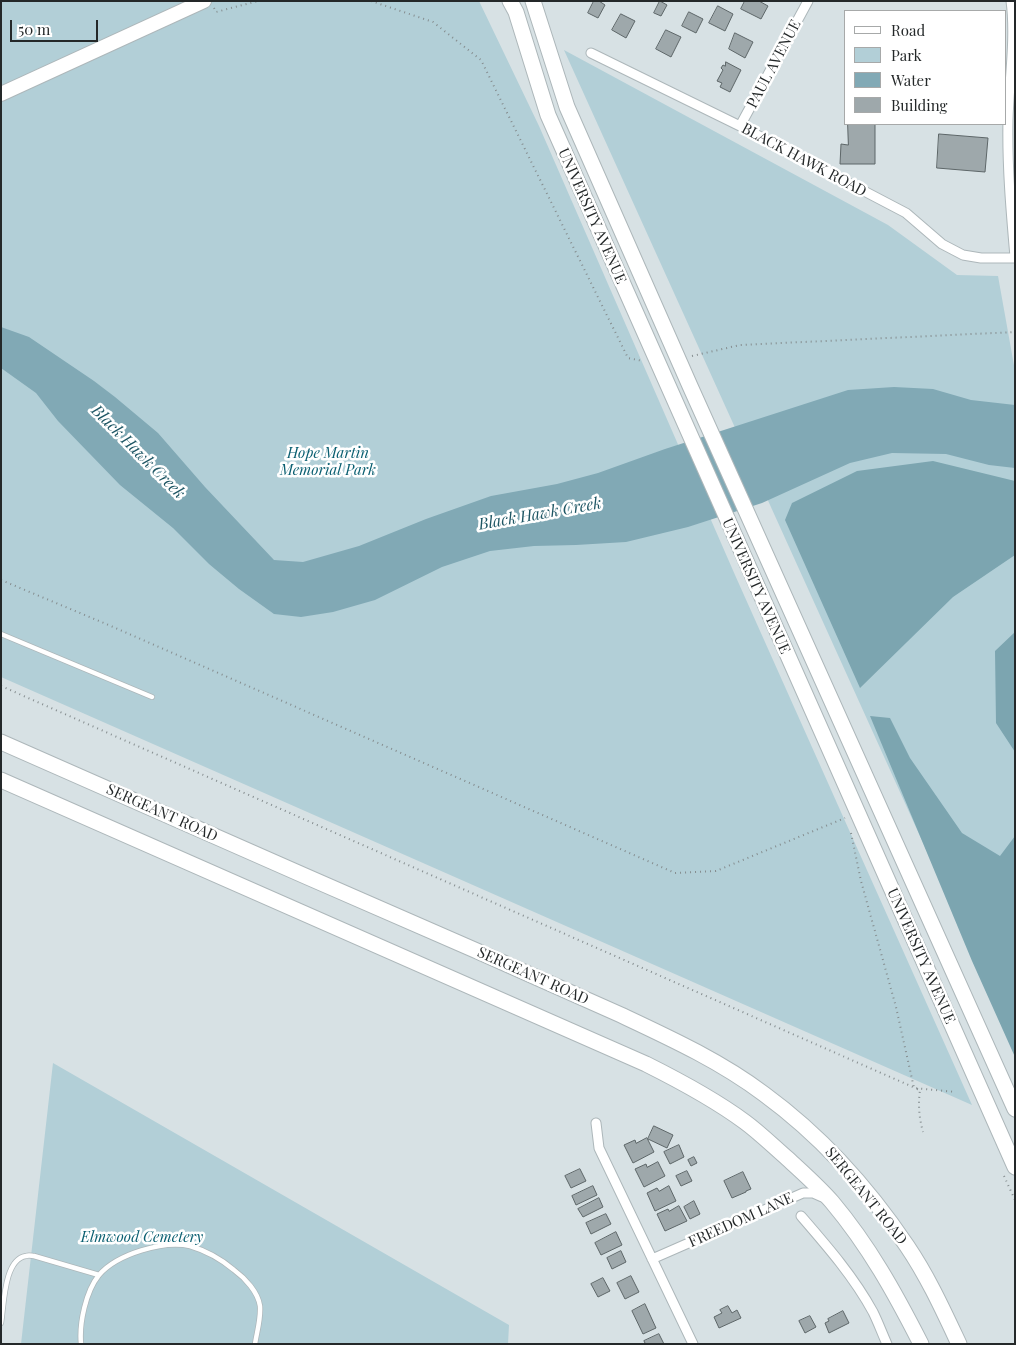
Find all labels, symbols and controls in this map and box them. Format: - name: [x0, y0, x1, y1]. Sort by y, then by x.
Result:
- scale bar: [12, 10, 100, 42]
- legend: [844, 10, 1006, 125]
- street label: PAUL AVENUE: [743, 17, 805, 111]
- text: 50 m: [18, 19, 50, 39]
- text: Road: [891, 20, 925, 40]
- text: Park: [891, 45, 922, 65]
- text: Water: [891, 70, 931, 90]
- text: Building: [891, 95, 947, 115]
- street label: BLACK HAWK ROAD: [738, 119, 870, 201]
- street label: UNIVERSITY AVENUE: [554, 145, 630, 287]
- water label: Black Hawk Creek: [87, 401, 189, 503]
- park label: Hope Martin Memorial Park: [280, 444, 376, 479]
- water label: Black Hawk Creek: [477, 494, 603, 534]
- street label: UNIVERSITY AVENUE: [718, 515, 794, 657]
- street label: SERGEANT ROAD: [104, 780, 220, 846]
- street label: UNIVERSITY AVENUE: [883, 885, 959, 1027]
- street label: SERGEANT ROAD: [475, 943, 591, 1009]
- street label: SERGEANT ROAD: [821, 1144, 911, 1248]
- street label: FREEDOM LANE: [686, 1189, 796, 1251]
- park label: Elmwood Cemetery: [81, 1228, 203, 1246]

